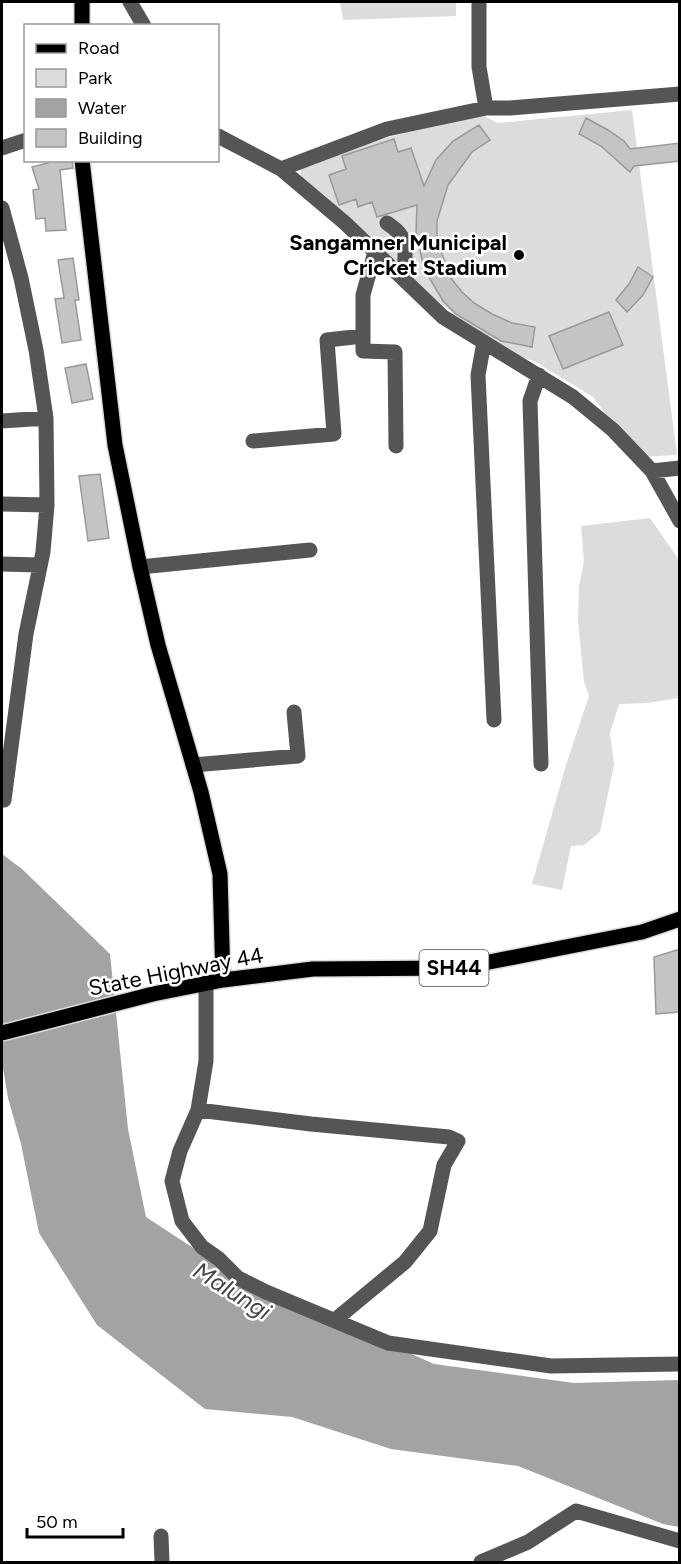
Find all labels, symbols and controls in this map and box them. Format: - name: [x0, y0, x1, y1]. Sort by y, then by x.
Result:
- legend: [24, 24, 219, 162]
- text: Road: [78, 37, 119, 59]
- text: Park: [78, 67, 113, 89]
- text: Water: [78, 97, 126, 119]
- text: Building: [78, 127, 143, 149]
- place label: Sangamner Municipal Cricket Stadium: [289, 229, 507, 281]
- marker: Sangamner Municipal Cricket Stadium: [512, 248, 526, 262]
- street label: State Highway 44: [86, 941, 266, 1002]
- road number: SH44: [420, 950, 488, 986]
- water label: Malungi: [188, 1255, 277, 1326]
- scale bar: [27, 1501, 123, 1539]
- text: 50 m: [36, 1511, 78, 1533]

